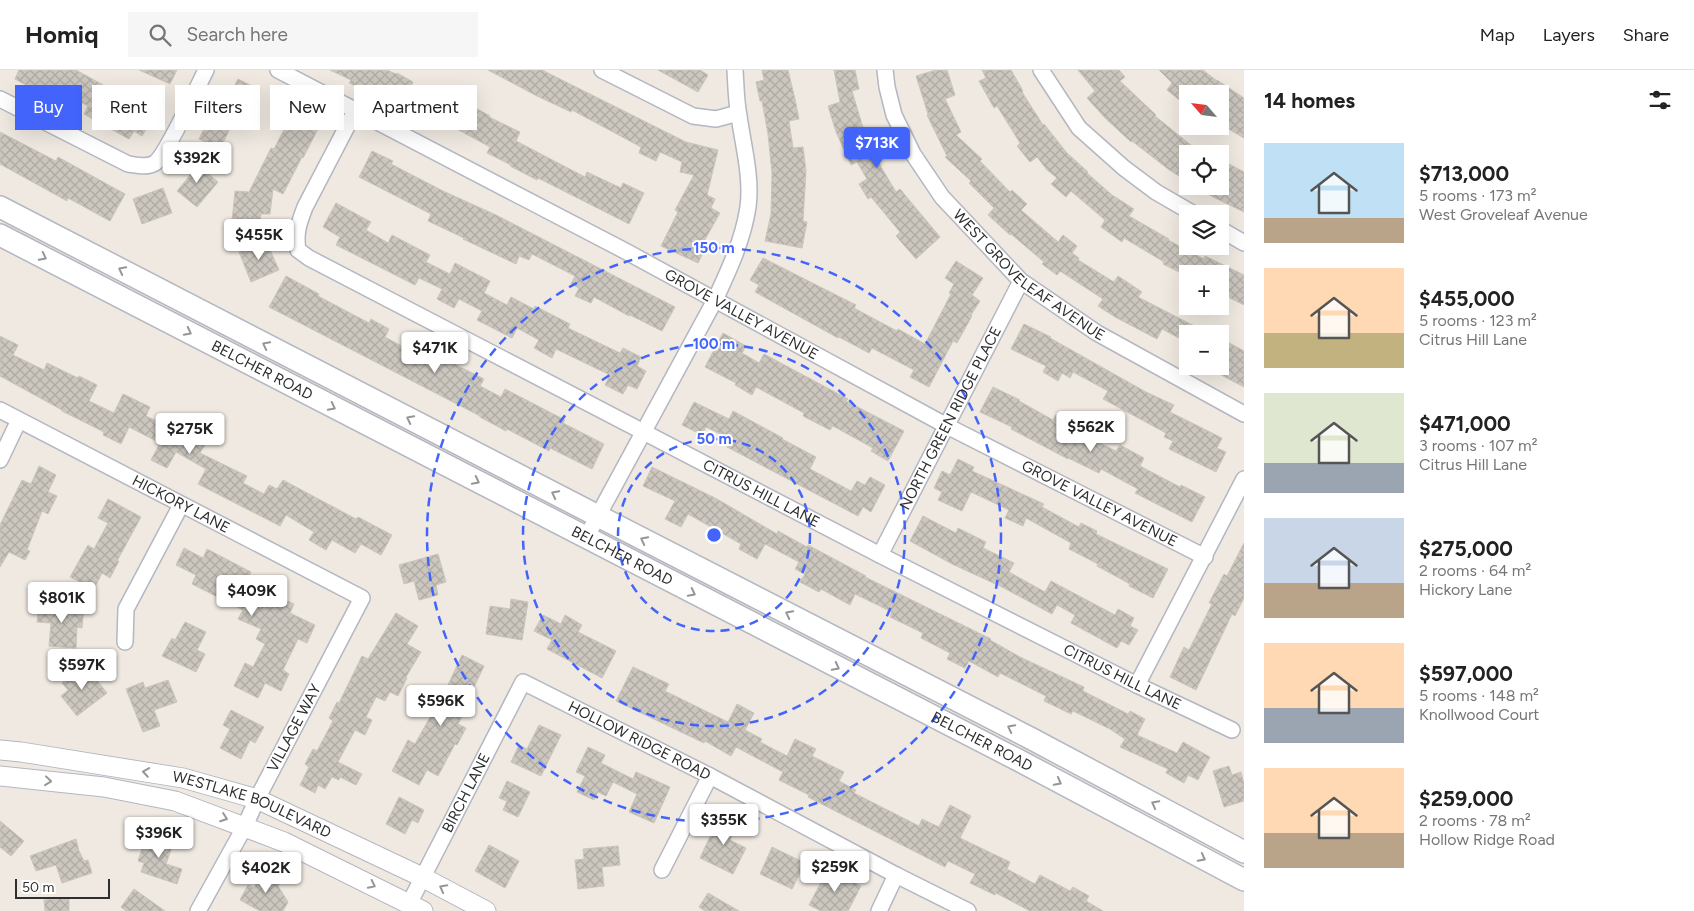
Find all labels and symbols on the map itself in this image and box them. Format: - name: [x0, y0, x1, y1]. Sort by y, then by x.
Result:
- north arrow: [1179, 85, 1229, 135]
- pin: $713K: [842, 126, 912, 169]
- pin: $392K: [162, 142, 232, 184]
- street label: WEST GROVELEAF AVENUE: [949, 206, 1108, 345]
- pin: $455K: [224, 218, 294, 261]
- text: 150 m: [693, 239, 735, 257]
- one-way arrow: [38, 251, 47, 261]
- street label: GROVE VALLEY AVENUE: [661, 265, 822, 363]
- one-way arrow: [118, 266, 127, 276]
- street label: NORTH GREEN RIDGE PLACE: [896, 323, 1005, 513]
- one-way arrow: [182, 326, 191, 336]
- pin: $471K: [400, 332, 470, 374]
- text: 100 m: [693, 335, 735, 353]
- street label: BELCHER ROAD: [209, 337, 316, 404]
- one-way arrow: [262, 341, 271, 351]
- one-way arrow: [327, 401, 336, 411]
- pin: $562K: [1056, 410, 1126, 453]
- pin: $275K: [155, 412, 225, 455]
- one-way arrow: [407, 415, 416, 425]
- text: 50 m: [696, 430, 732, 448]
- street label: CITRUS HILL LANE: [700, 455, 823, 531]
- street label: GROVE VALLEY AVENUE: [1019, 456, 1181, 551]
- street label: HICKORY LANE: [129, 471, 233, 537]
- one-way arrow: [471, 475, 480, 485]
- one-way arrow: [551, 490, 560, 500]
- street label: BELCHER ROAD: [568, 522, 676, 589]
- centre of rings: [705, 526, 723, 544]
- one-way arrow: [640, 536, 649, 546]
- pin: $409K: [217, 574, 287, 617]
- pin: $801K: [27, 582, 97, 624]
- one-way arrow: [687, 587, 696, 597]
- one-way arrow: [785, 610, 794, 620]
- street label: CITRUS HILL LANE: [1060, 640, 1184, 714]
- pin: $597K: [47, 648, 117, 691]
- one-way arrow: [831, 661, 840, 671]
- street label: VILLAGE WAY: [263, 681, 325, 775]
- pin: $596K: [406, 684, 476, 727]
- street label: HOLLOW RIDGE ROAD: [565, 697, 714, 784]
- street label: BELCHER ROAD: [928, 708, 1036, 775]
- one-way arrow: [1007, 724, 1016, 734]
- street label: BIRCH LANE: [438, 750, 494, 836]
- street label: WESTLAKE BOULEVARD: [171, 767, 334, 842]
- one-way arrow: [142, 768, 150, 778]
- one-way arrow: [45, 775, 53, 786]
- one-way arrow: [1053, 775, 1062, 785]
- one-way arrow: [1151, 800, 1160, 810]
- pin: $355K: [689, 804, 759, 846]
- one-way arrow: [219, 812, 228, 822]
- pin: $396K: [124, 816, 194, 859]
- pin: $259K: [800, 850, 870, 893]
- pin: $402K: [231, 852, 301, 894]
- one-way arrow: [1197, 852, 1206, 862]
- scale bar: [15, 876, 110, 899]
- one-way arrow: [366, 879, 375, 889]
- one-way arrow: [439, 884, 448, 894]

